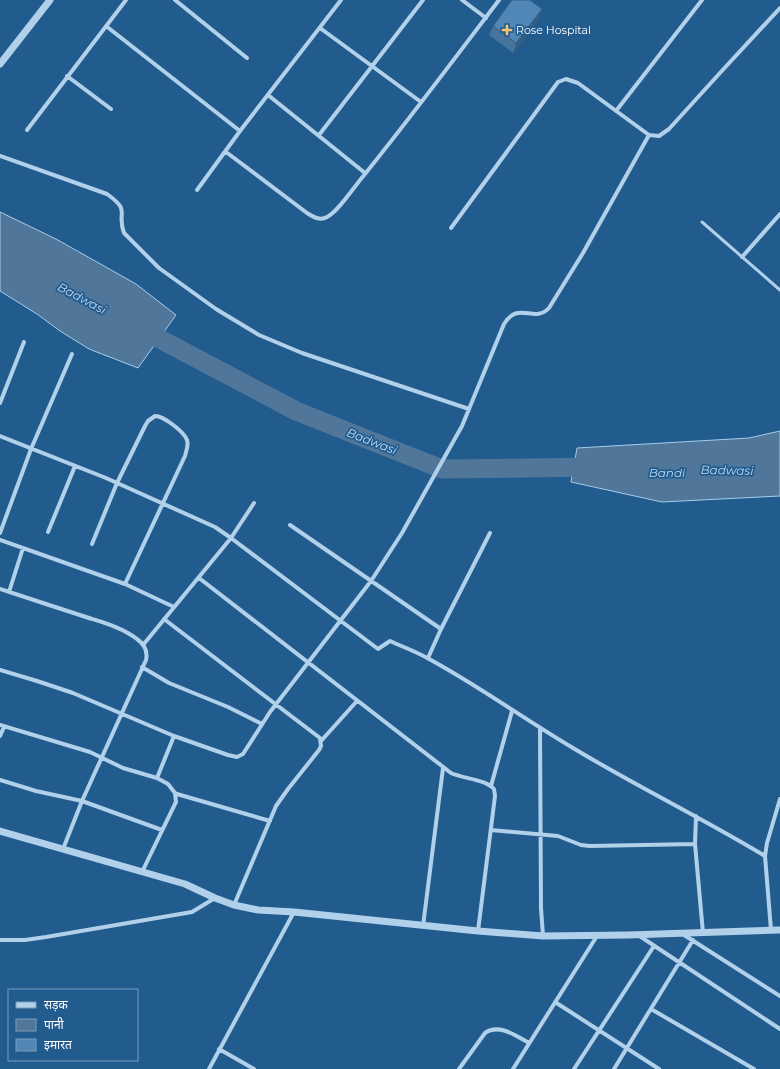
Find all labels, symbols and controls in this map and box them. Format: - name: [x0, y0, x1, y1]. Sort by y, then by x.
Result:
- place label: Rose Hospital: [516, 23, 591, 37]
- marker: Rose Hospital: [501, 24, 513, 36]
- water label: Badwasi: [55, 279, 110, 317]
- water label: Badwasi: [345, 425, 400, 458]
- water label: Badwasi: [700, 462, 754, 478]
- water label: Bandi: [649, 465, 686, 480]
- legend: [8, 989, 138, 1061]
- text: सड़क: [44, 997, 69, 1012]
- text: पानी: [44, 1017, 65, 1032]
- text: इमारत: [44, 1037, 73, 1052]

